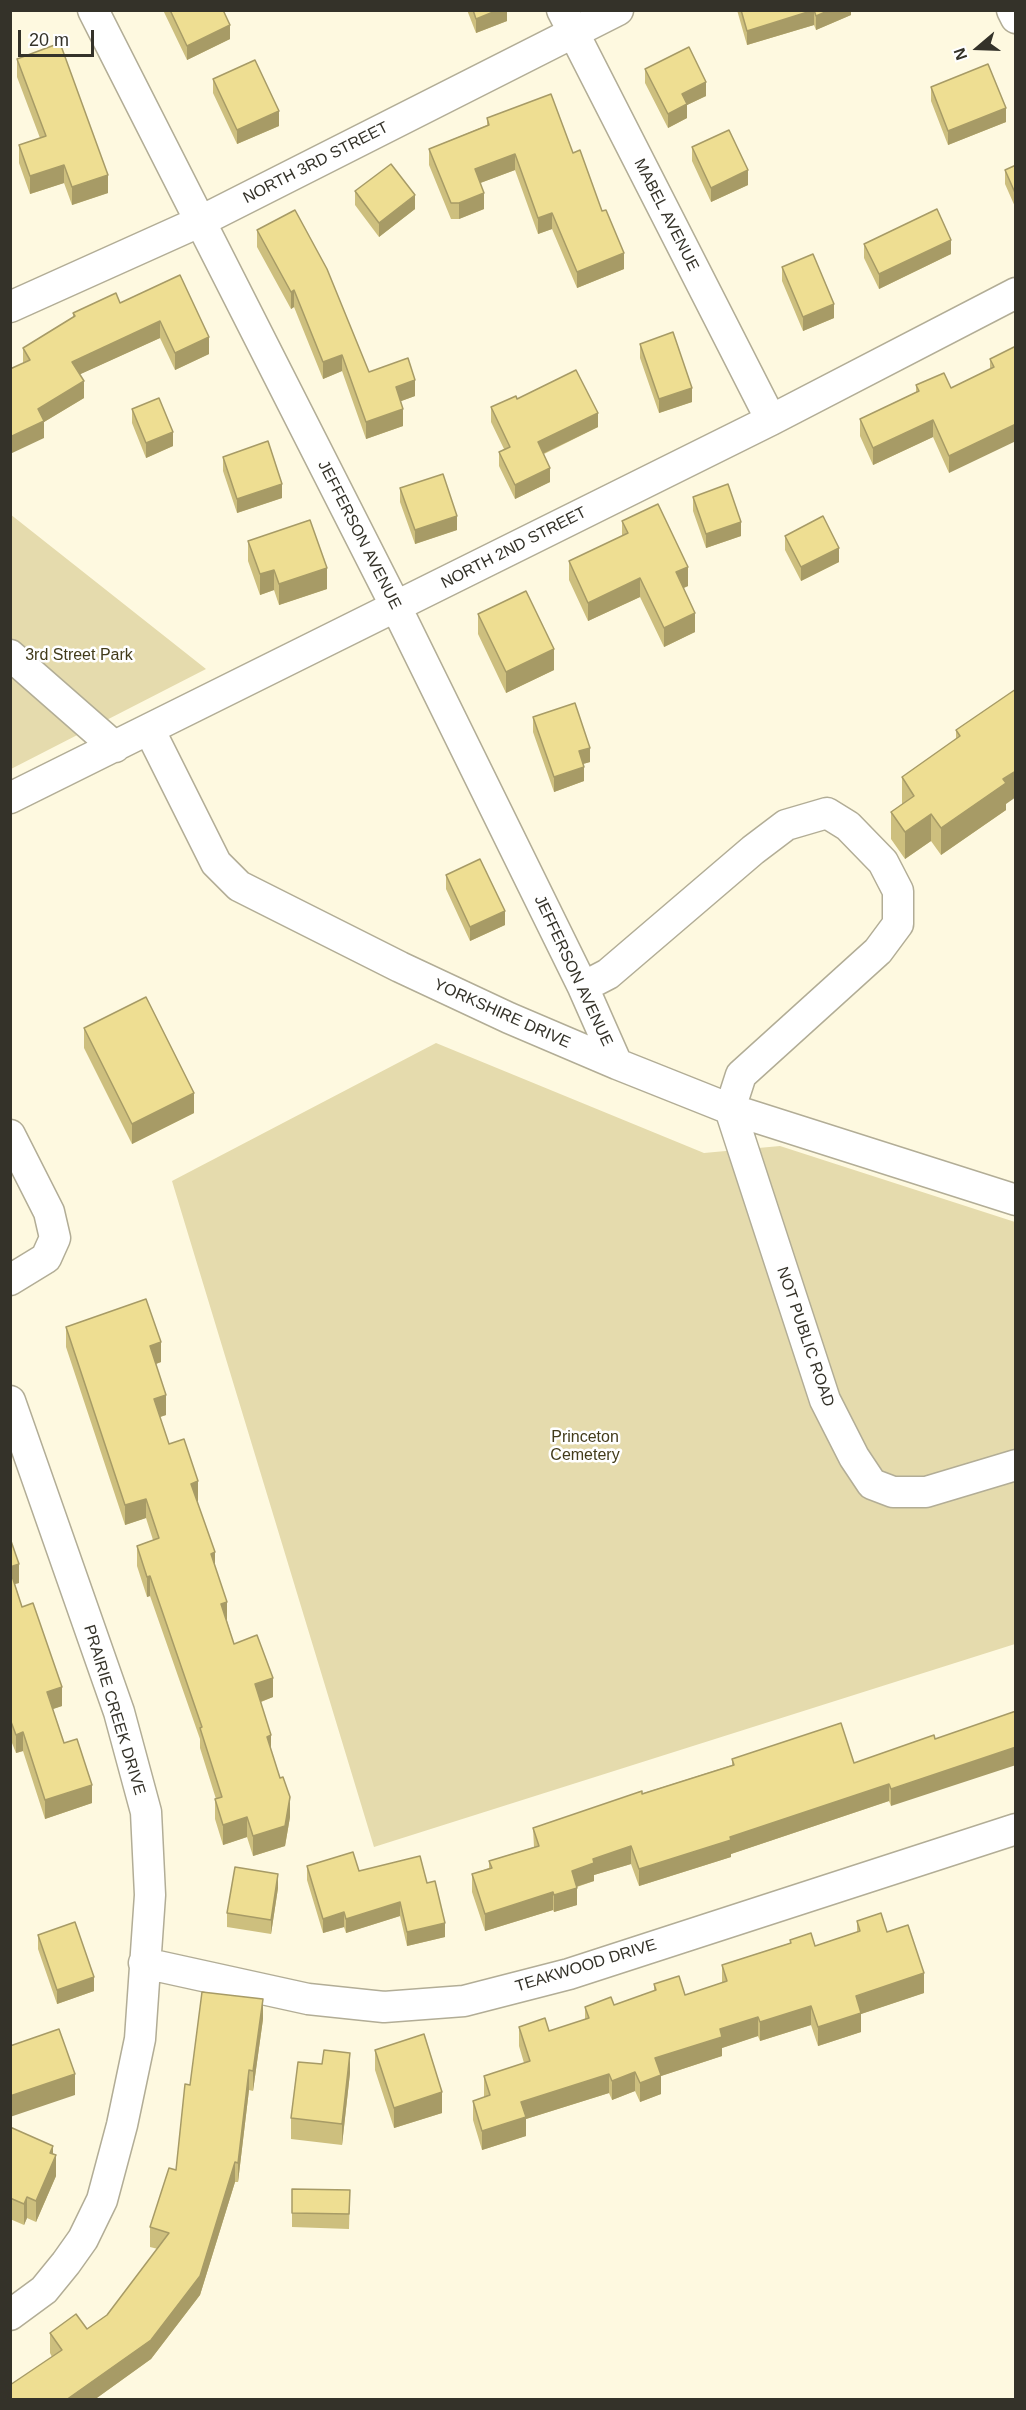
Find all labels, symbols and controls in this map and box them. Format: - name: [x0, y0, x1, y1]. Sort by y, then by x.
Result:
- scale bar: [21, 18, 98, 56]
- north arrow: [948, 18, 1008, 78]
- text: 20 m: [29, 30, 69, 50]
- text: N: [951, 46, 970, 62]
- street label: NORTH 3RD STREET: [240, 118, 392, 208]
- street label: MABEL AVENUE: [629, 156, 703, 274]
- street label: JEFFERSON AVENUE: [313, 458, 405, 612]
- street label: NORTH 2ND STREET: [438, 503, 590, 593]
- park label: 3rd Street Park: [25, 646, 133, 666]
- street label: JEFFERSON AVENUE: [530, 893, 616, 1049]
- street label: YORKSHIRE DRIVE: [431, 975, 573, 1053]
- street label: NOT PUBLIC ROAD: [772, 1265, 838, 1409]
- park label: Princeton Cemetery: [550, 1428, 620, 1466]
- street label: PRAIRIE CREEK DRIVE: [79, 1623, 149, 1797]
- street label: TEAKWOOD DRIVE: [513, 1935, 659, 1997]

